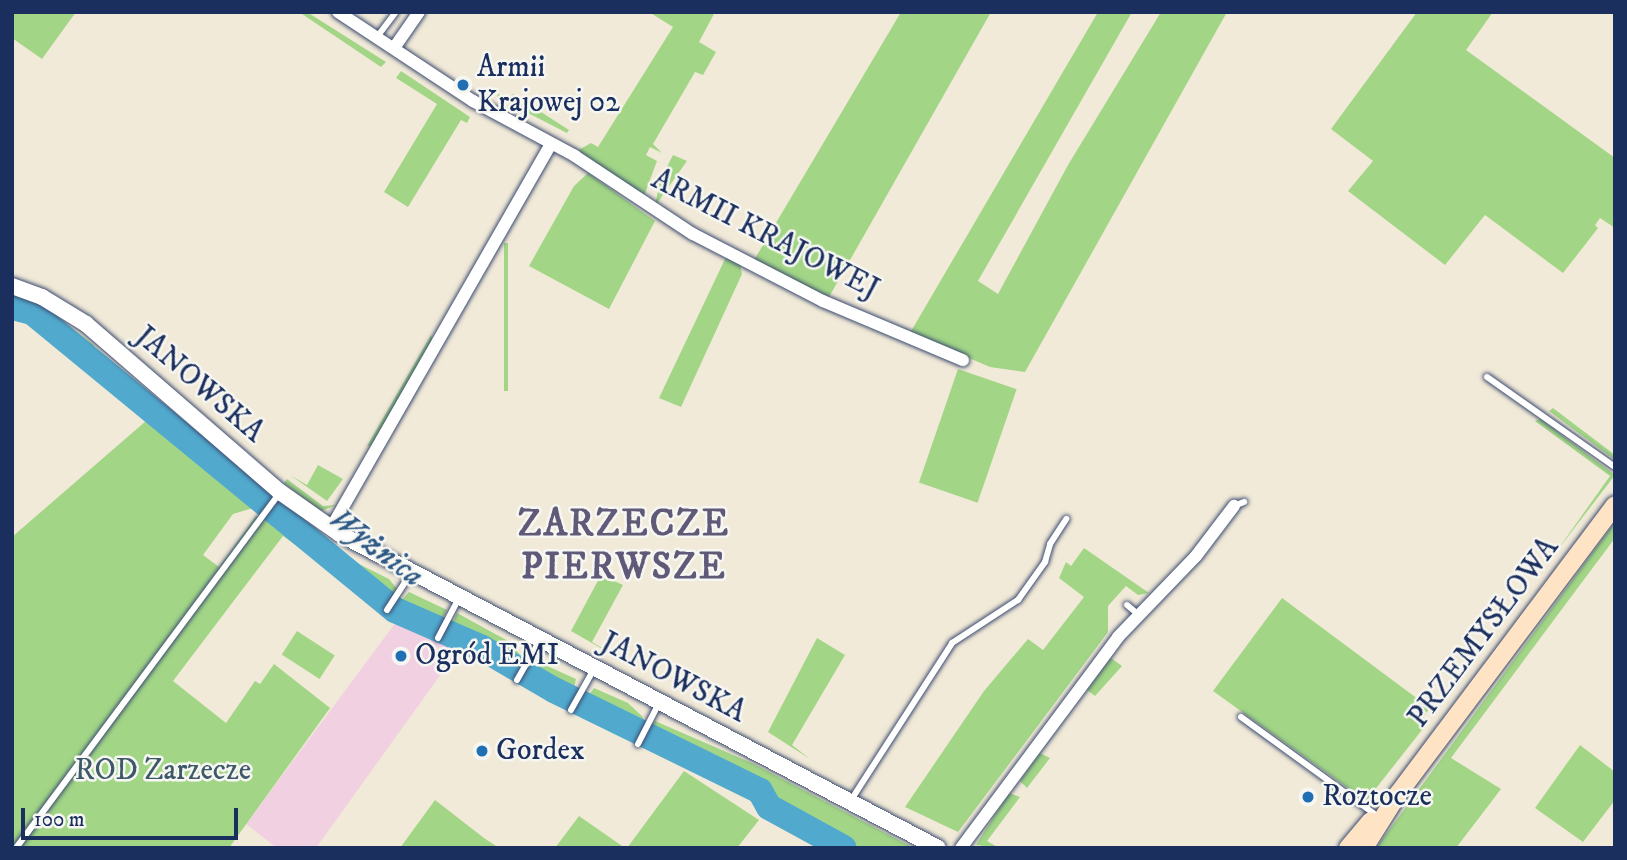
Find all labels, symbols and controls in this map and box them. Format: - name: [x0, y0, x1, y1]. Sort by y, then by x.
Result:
- place label: Armii Krajowej 02: [477, 50, 620, 120]
- marker: Armii Krajowej 02: [455, 77, 471, 93]
- street label: ARMII KRAJOWEJ: [645, 162, 885, 308]
- street label: JANOWSKA: [127, 319, 271, 451]
- water label: Wyżnica: [321, 500, 431, 596]
- district label: ZARZECZE PIERWSZE: [519, 504, 729, 591]
- street label: PRZEMYSŁOWA: [1401, 531, 1567, 735]
- street label: JANOWSKA: [594, 625, 752, 731]
- place label: Ogród EMI: [415, 638, 559, 674]
- marker: Ogród EMI: [393, 648, 409, 664]
- place label: Gordex: [496, 733, 585, 769]
- marker: Gordex: [474, 743, 490, 759]
- park label: ROD Zarzecze: [75, 753, 251, 789]
- place label: Roztocze: [1322, 779, 1432, 815]
- marker: Roztocze: [1300, 789, 1316, 805]
- scale bar: [24, 794, 242, 838]
- text: 100 m: [34, 807, 85, 833]

